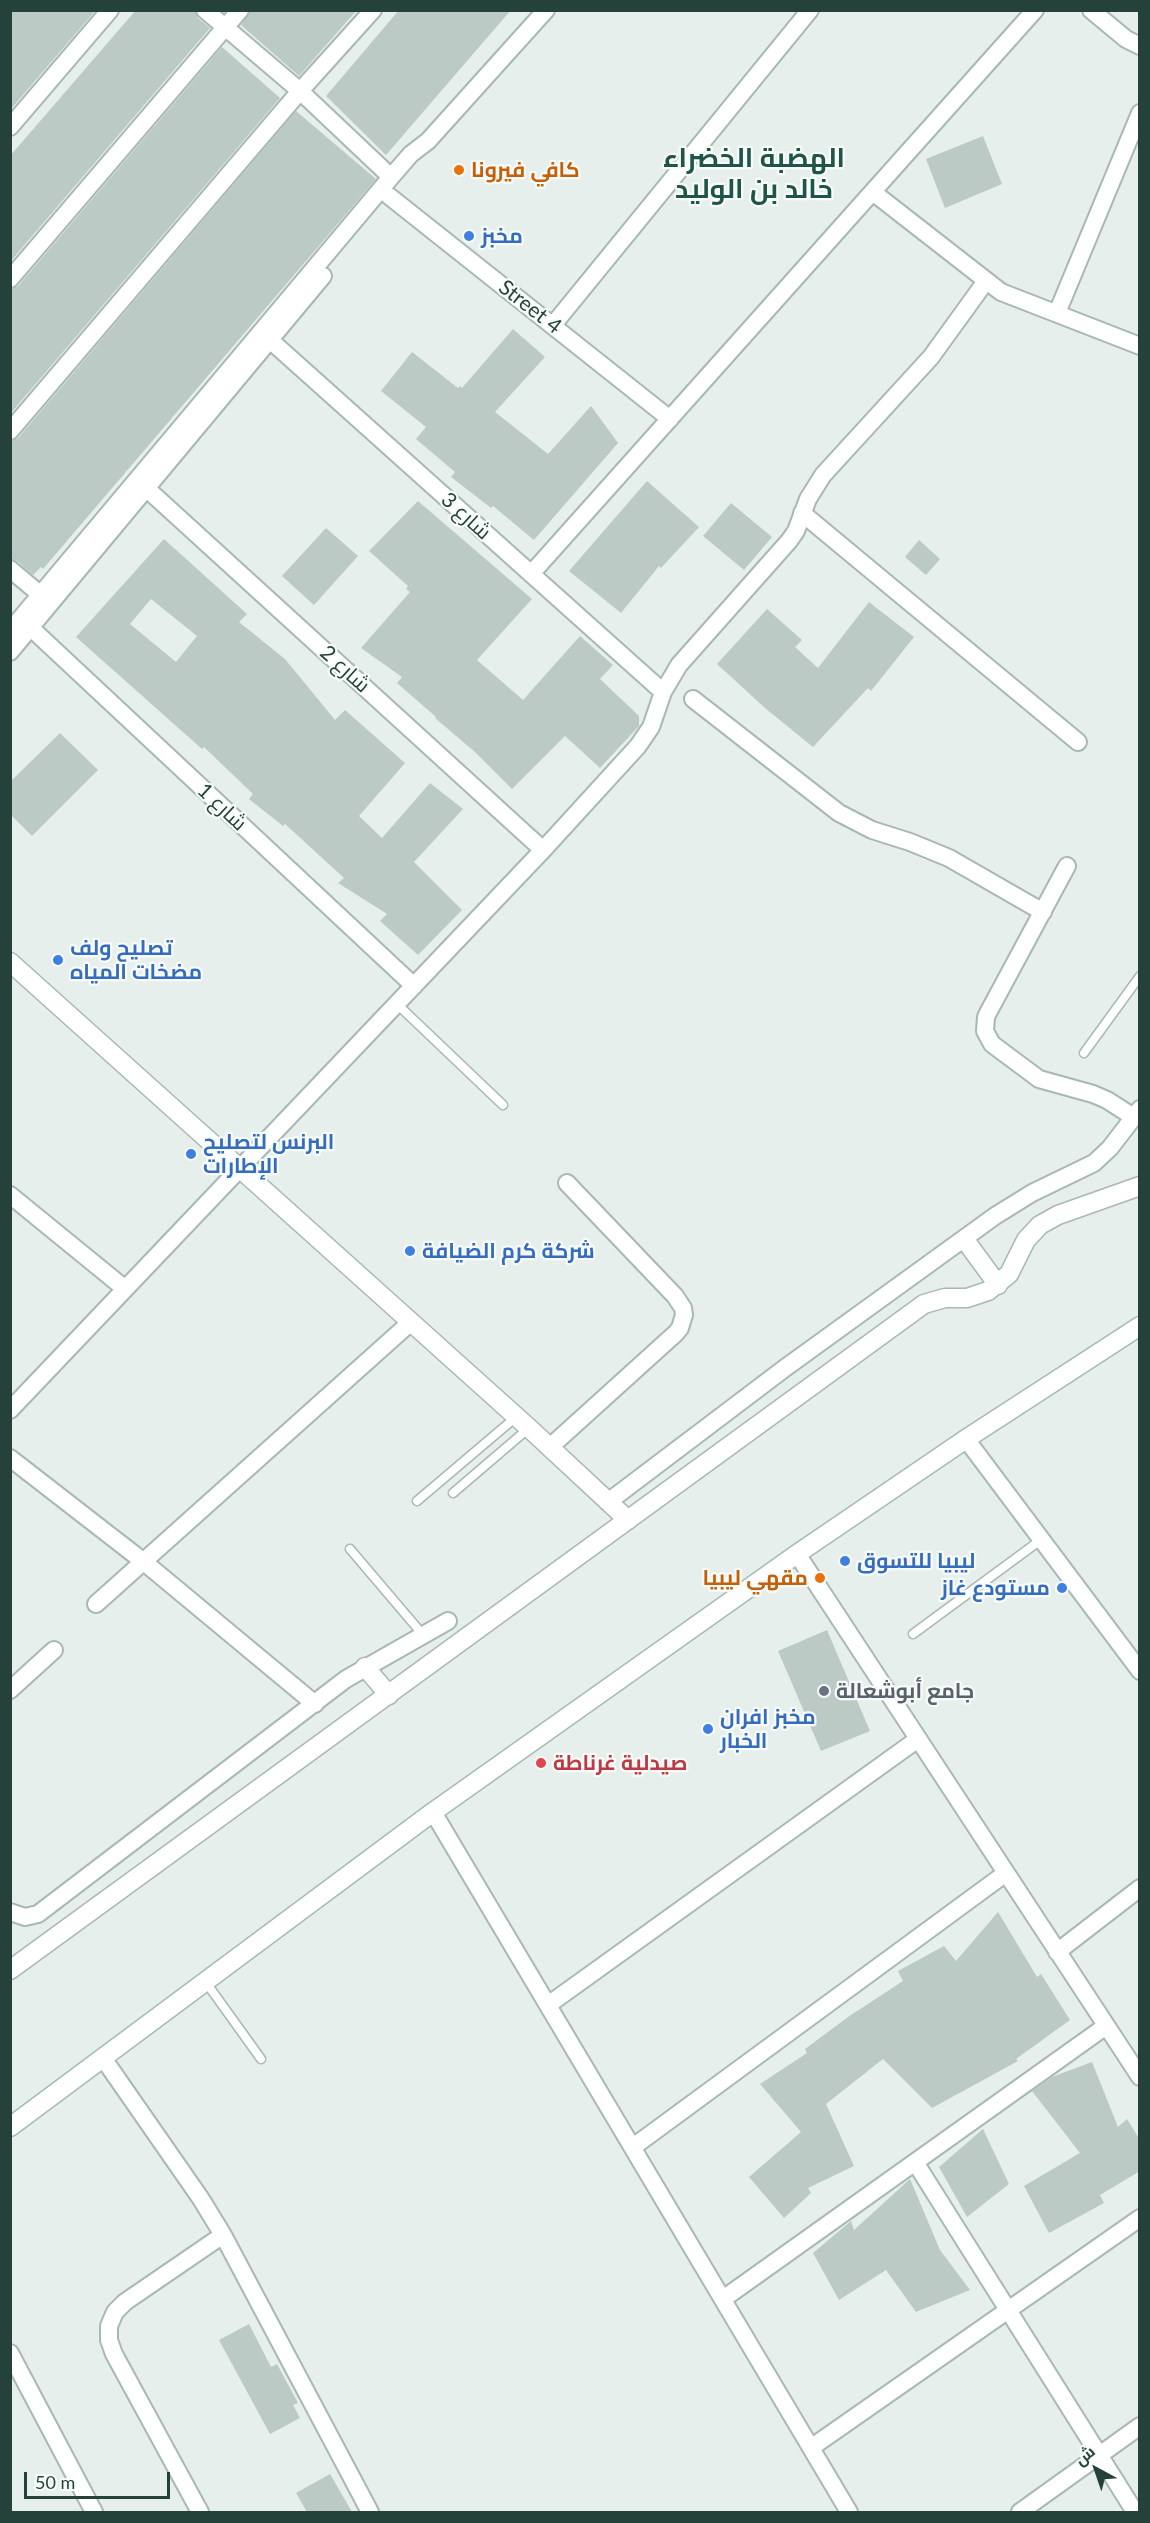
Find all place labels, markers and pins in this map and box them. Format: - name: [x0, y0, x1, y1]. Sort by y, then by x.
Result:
- place label: كافي فيرونا: [471, 157, 580, 183]
- marker: كافي فيرونا: [452, 163, 466, 177]
- place label: مخبز: [481, 223, 523, 249]
- marker: مخبز: [462, 229, 476, 243]
- place label: تصليح ولف مضخات المياه: [70, 935, 202, 985]
- marker: تصليح ولف مضخات المياه: [51, 953, 65, 967]
- place label: البرنس لتصليح الإطارات: [203, 1129, 334, 1179]
- marker: البرنس لتصليح الإطارات: [184, 1147, 198, 1161]
- place label: شركة كرم الضيافة: [422, 1238, 595, 1264]
- marker: شركة كرم الضيافة: [403, 1244, 417, 1258]
- place label: ليبيا للتسوق: [857, 1548, 975, 1574]
- marker: ليبيا للتسوق: [838, 1554, 852, 1568]
- place label: مقهي ليبيا: [703, 1565, 808, 1591]
- marker: مقهي ليبيا: [813, 1571, 827, 1585]
- place label: مستودع غاز: [941, 1575, 1050, 1601]
- marker: مستودع غاز: [1055, 1581, 1069, 1595]
- place label: جامع أبوشعالة: [836, 1678, 974, 1704]
- marker: جامع أبوشعالة: [817, 1684, 831, 1698]
- place label: مخبز افران الخبار: [720, 1704, 816, 1754]
- marker: مخبز افران الخبار: [701, 1722, 715, 1736]
- place label: صيدلية غرناطة: [553, 1750, 688, 1776]
- marker: صيدلية غرناطة: [534, 1756, 548, 1770]

